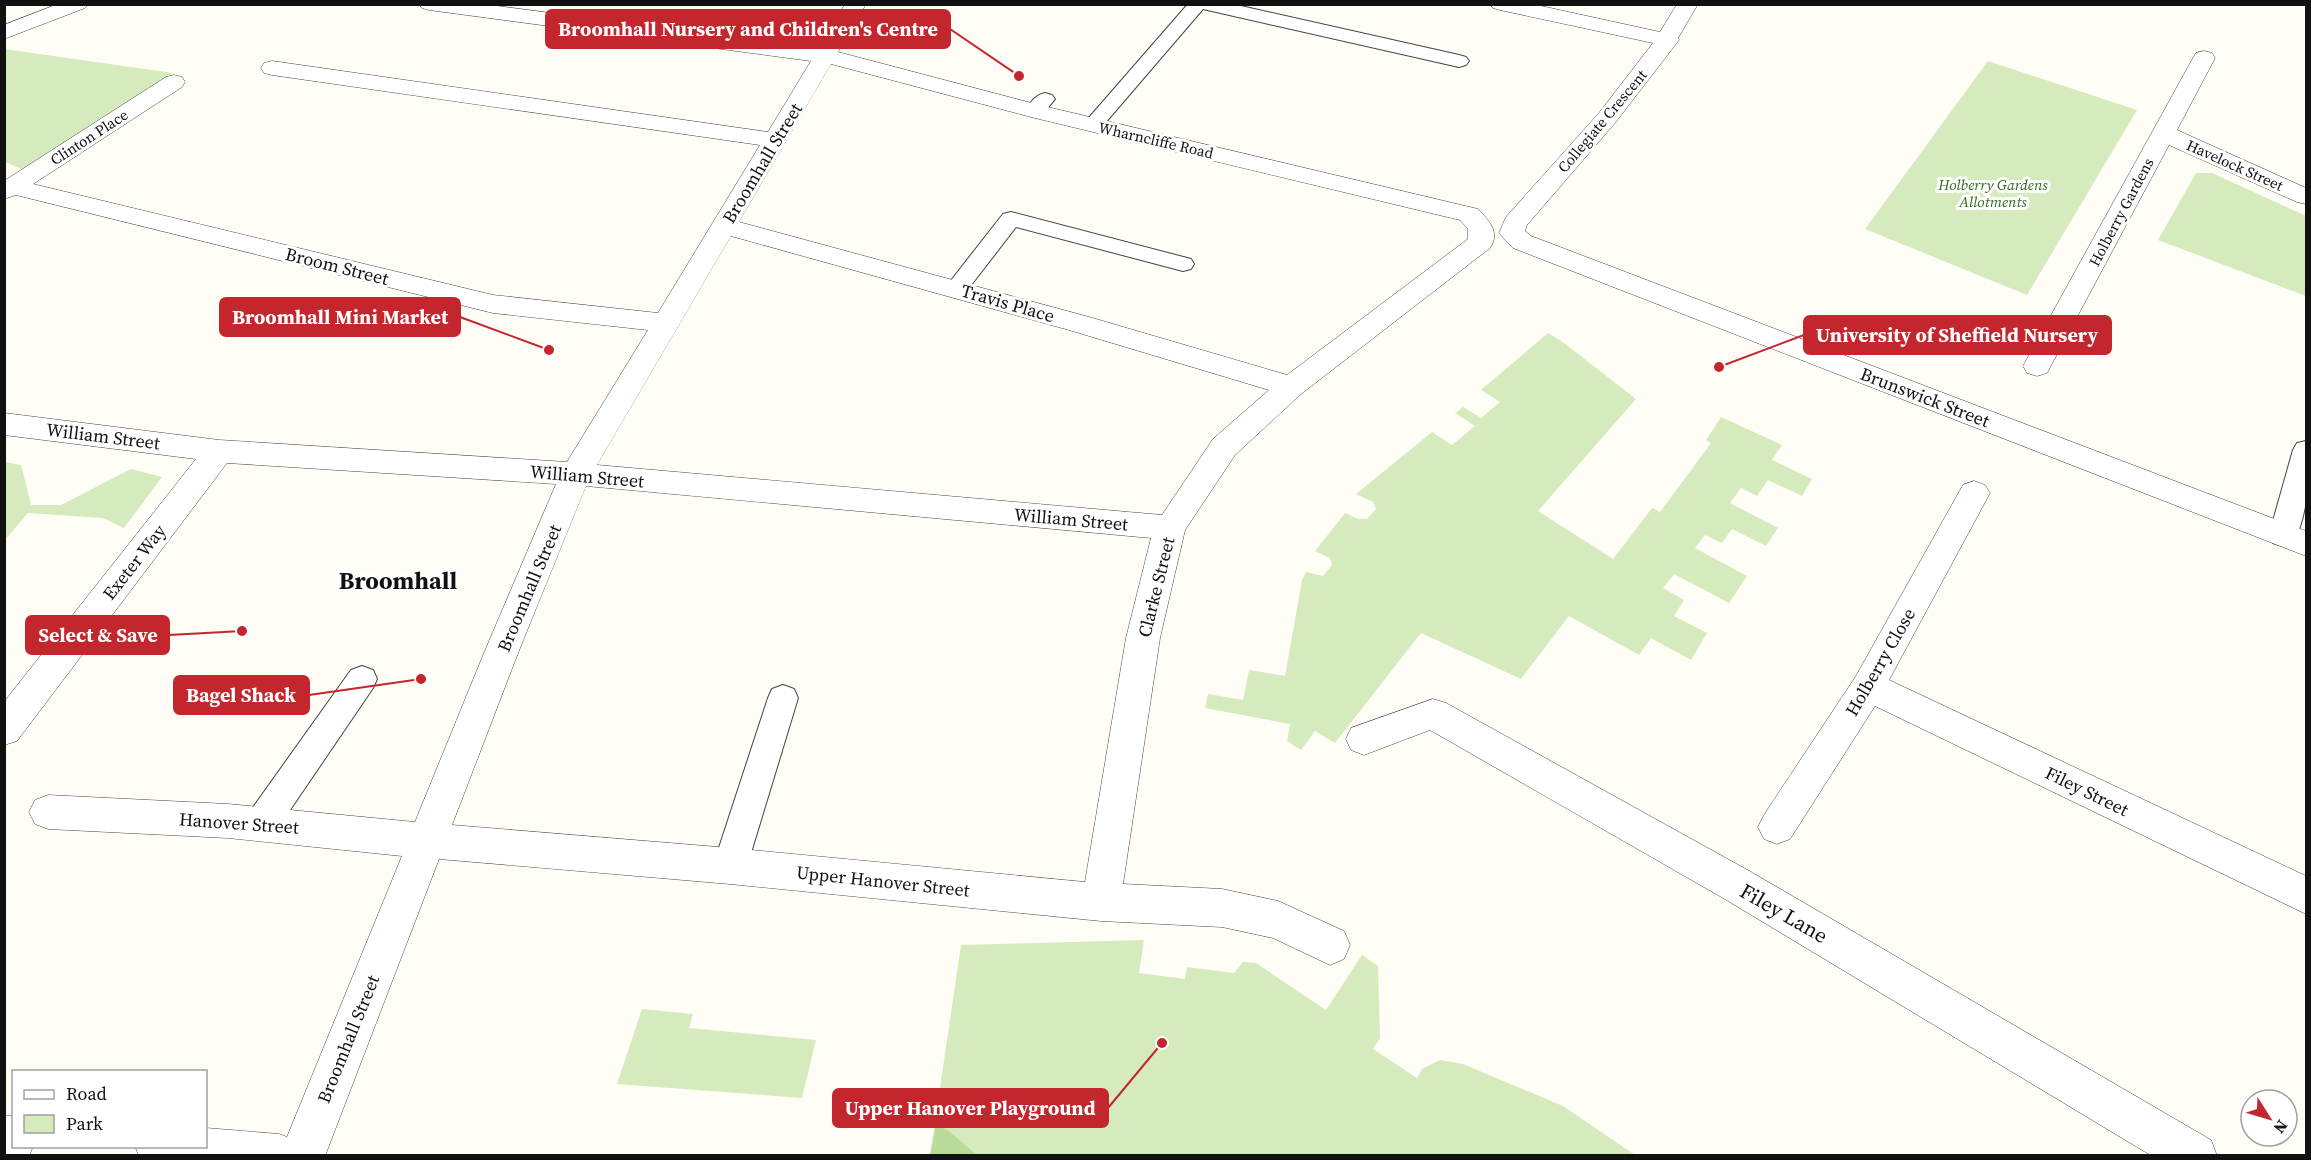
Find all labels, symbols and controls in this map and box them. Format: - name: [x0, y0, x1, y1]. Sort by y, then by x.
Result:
- callout: Broomhall Nursery and Children's Centre: [546, 10, 950, 48]
- text: Broomhall Nursery and Children's Centre: [558, 15, 938, 43]
- street label: Collegiate Crescent: [1553, 65, 1651, 177]
- street label: Broomhall Street: [716, 98, 808, 228]
- street label: Clinton Place: [46, 104, 132, 170]
- street label: Wharncliffe Road: [1096, 117, 1216, 164]
- street label: Havelock Street: [2183, 134, 2287, 196]
- street label: Holberry Gardens: [2084, 154, 2158, 270]
- park label: Holberry Gardens Allotments: [1937, 174, 2048, 212]
- street label: Broom Street: [283, 241, 391, 291]
- street label: Travis Place: [958, 278, 1058, 328]
- callout: Broomhall Mini Market: [220, 298, 460, 336]
- text: Broomhall Mini Market: [232, 303, 449, 331]
- callout: University of Sheffield Nursery: [1804, 316, 2111, 354]
- text: University of Sheffield Nursery: [1816, 321, 2098, 349]
- street label: Brunswick Street: [1857, 361, 1993, 433]
- street label: William Street: [45, 417, 161, 455]
- street label: William Street: [529, 459, 645, 493]
- street label: William Street: [1013, 502, 1129, 536]
- street label: Exeter Way: [97, 518, 172, 605]
- street label: Broomhall Street: [491, 520, 567, 656]
- street label: Clarke Street: [1131, 534, 1181, 640]
- district label: Broomhall: [339, 564, 457, 597]
- street label: Holberry Close: [1839, 603, 1921, 721]
- callout: Select & Save: [26, 616, 169, 654]
- text: Select & Save: [38, 621, 158, 649]
- callout: Bagel Shack: [174, 676, 309, 714]
- text: Bagel Shack: [186, 681, 296, 709]
- street label: Filey Street: [2041, 760, 2133, 822]
- street label: Hanover Street: [178, 806, 300, 840]
- street label: Upper Hanover Street: [795, 859, 971, 903]
- street label: Filey Lane: [1735, 876, 1833, 950]
- street label: Broomhall Street: [311, 971, 385, 1107]
- legend: [12, 1070, 207, 1148]
- text: Road: [66, 1081, 107, 1106]
- north arrow: [2239, 1088, 2299, 1148]
- callout: Upper Hanover Playground: [833, 1089, 1108, 1127]
- text: Upper Hanover Playground: [844, 1094, 1096, 1122]
- text: Park: [66, 1111, 103, 1136]
- text: N: [2268, 1116, 2293, 1139]

